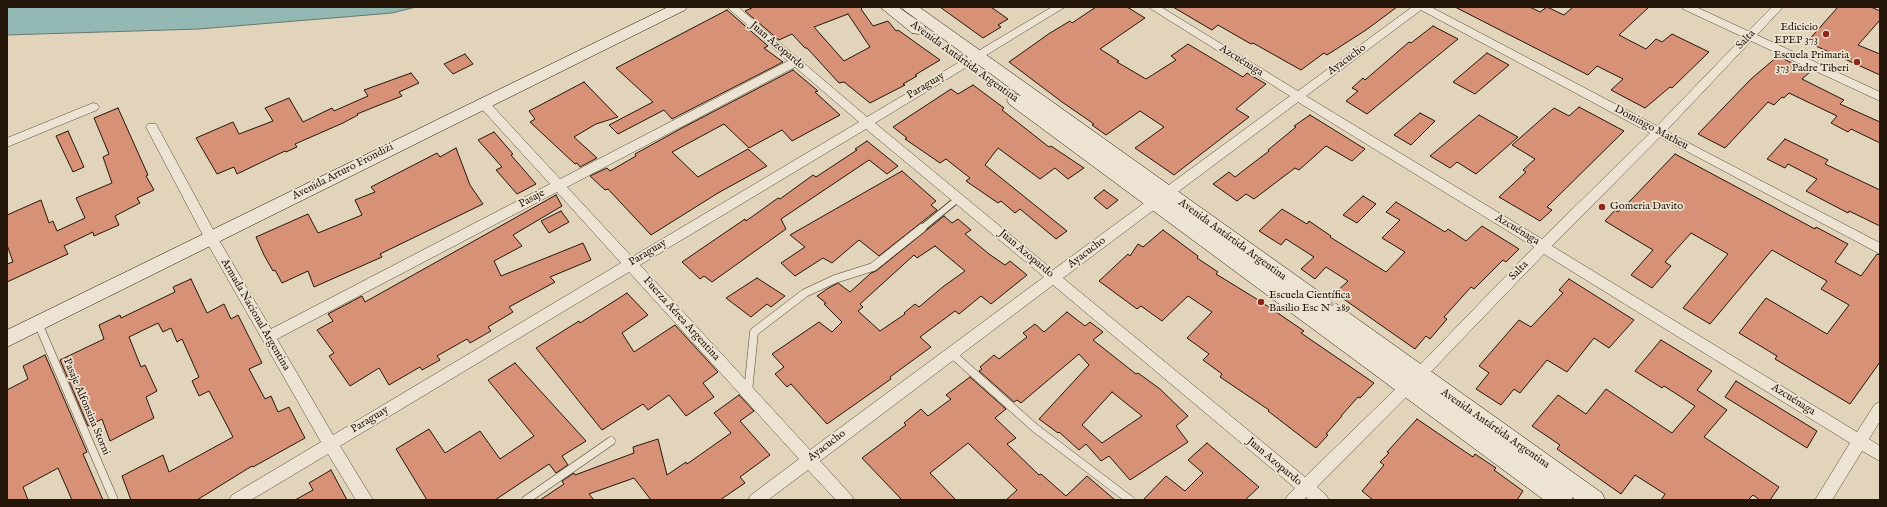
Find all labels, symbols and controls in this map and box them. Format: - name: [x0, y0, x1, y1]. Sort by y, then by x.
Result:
- street label: Avenida Antártida Argentina: [908, 18, 1020, 106]
- street label: Juan Azopardo: [747, 19, 807, 73]
- place label: Edicicio EPEP 373: [1774, 21, 1818, 47]
- street label: Salta: [1734, 28, 1758, 52]
- marker: Edicicio EPEP 373: [1821, 29, 1831, 39]
- street label: Azcuénaga: [1217, 42, 1265, 80]
- street label: Ayacucho: [1325, 42, 1369, 78]
- place label: Escuela Primaria 373 Padre Tiberi: [1774, 49, 1849, 75]
- marker: Escuela Primaria 373 Padre Tiberi: [1852, 57, 1862, 67]
- street label: Paraguay: [905, 70, 947, 102]
- street label: Domingo Matheu: [1612, 103, 1690, 153]
- street label: Avenida Arturo Frondizi: [290, 141, 396, 203]
- street label: Pasaje: [517, 187, 547, 211]
- street label: Avenida Antártida Argentina: [1176, 196, 1288, 284]
- place label: Gomeria Davito: [1610, 200, 1683, 214]
- marker: Gomeria Davito: [1597, 202, 1607, 212]
- street label: Azcuénaga: [1492, 212, 1542, 248]
- street label: Juan Azopardo: [996, 227, 1056, 281]
- street label: Ayacucho: [1065, 234, 1109, 272]
- street label: Paraguay: [627, 237, 669, 269]
- street label: Armada Nacional Argentina: [218, 257, 292, 373]
- street label: Salta: [1507, 259, 1531, 283]
- street label: Fuerza Aérea Argentina: [640, 274, 722, 364]
- place label: Escuela Científica Basilio Esc N° 289: [1269, 289, 1350, 315]
- marker: Escuela Científica Basilio Esc N° 289: [1256, 297, 1266, 307]
- street label: Pasaje Alfonsina Storni: [60, 357, 112, 457]
- street label: Azcuénaga: [1769, 381, 1817, 419]
- street label: Avenida Antártida Argentina: [1438, 386, 1552, 472]
- street label: Paraguay: [349, 404, 391, 436]
- street label: Ayacucho: [805, 427, 849, 465]
- street label: Juan Azopardo: [1244, 435, 1304, 489]

